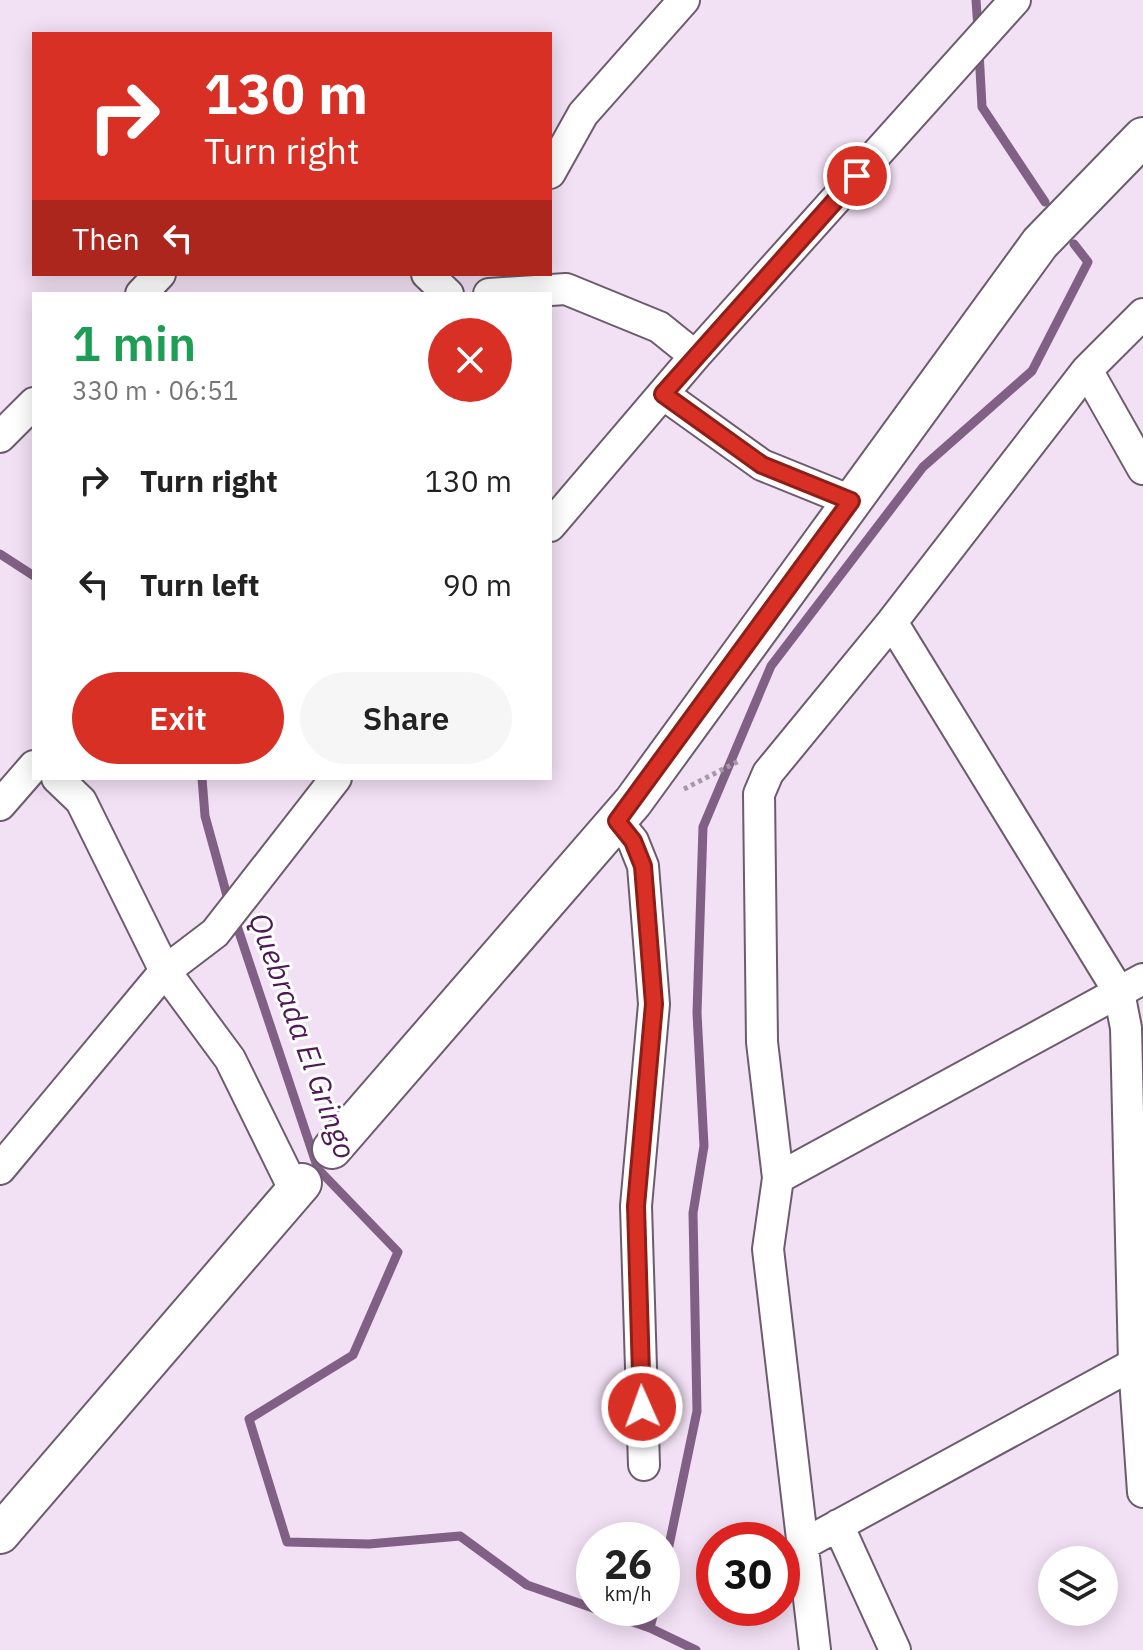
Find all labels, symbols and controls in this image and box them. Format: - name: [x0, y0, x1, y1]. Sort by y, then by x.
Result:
- text: 130 m: [204, 57, 368, 129]
- icon: right: [72, 64, 176, 168]
- text: Turn right: [204, 127, 360, 174]
- pin: [823, 142, 891, 210]
- icon: arrive: [835, 154, 879, 198]
- icon: left: [156, 216, 200, 260]
- text: Then: [72, 219, 140, 258]
- text: 1 min: [72, 312, 196, 374]
- button: close: [428, 318, 512, 402]
- text: 330 m · 06:51: [72, 373, 238, 407]
- icon: right: [72, 458, 116, 502]
- text: Turn right: [140, 461, 278, 500]
- text: 130 m: [425, 461, 512, 500]
- icon: left: [72, 562, 116, 606]
- text: Turn left: [140, 565, 259, 604]
- text: 90 m: [443, 565, 512, 604]
- button: Exit: [72, 672, 284, 764]
- button: Share: [300, 672, 512, 764]
- water label: Quebrada El Gringo: [241, 907, 366, 1164]
- position arrow: [600, 1365, 684, 1449]
- speed limit sign: 30: [696, 1522, 800, 1626]
- text: 26: [604, 1538, 652, 1590]
- map controls: [1038, 1546, 1118, 1626]
- button: layers: [1038, 1546, 1118, 1626]
- text: km/h: [604, 1580, 652, 1607]

